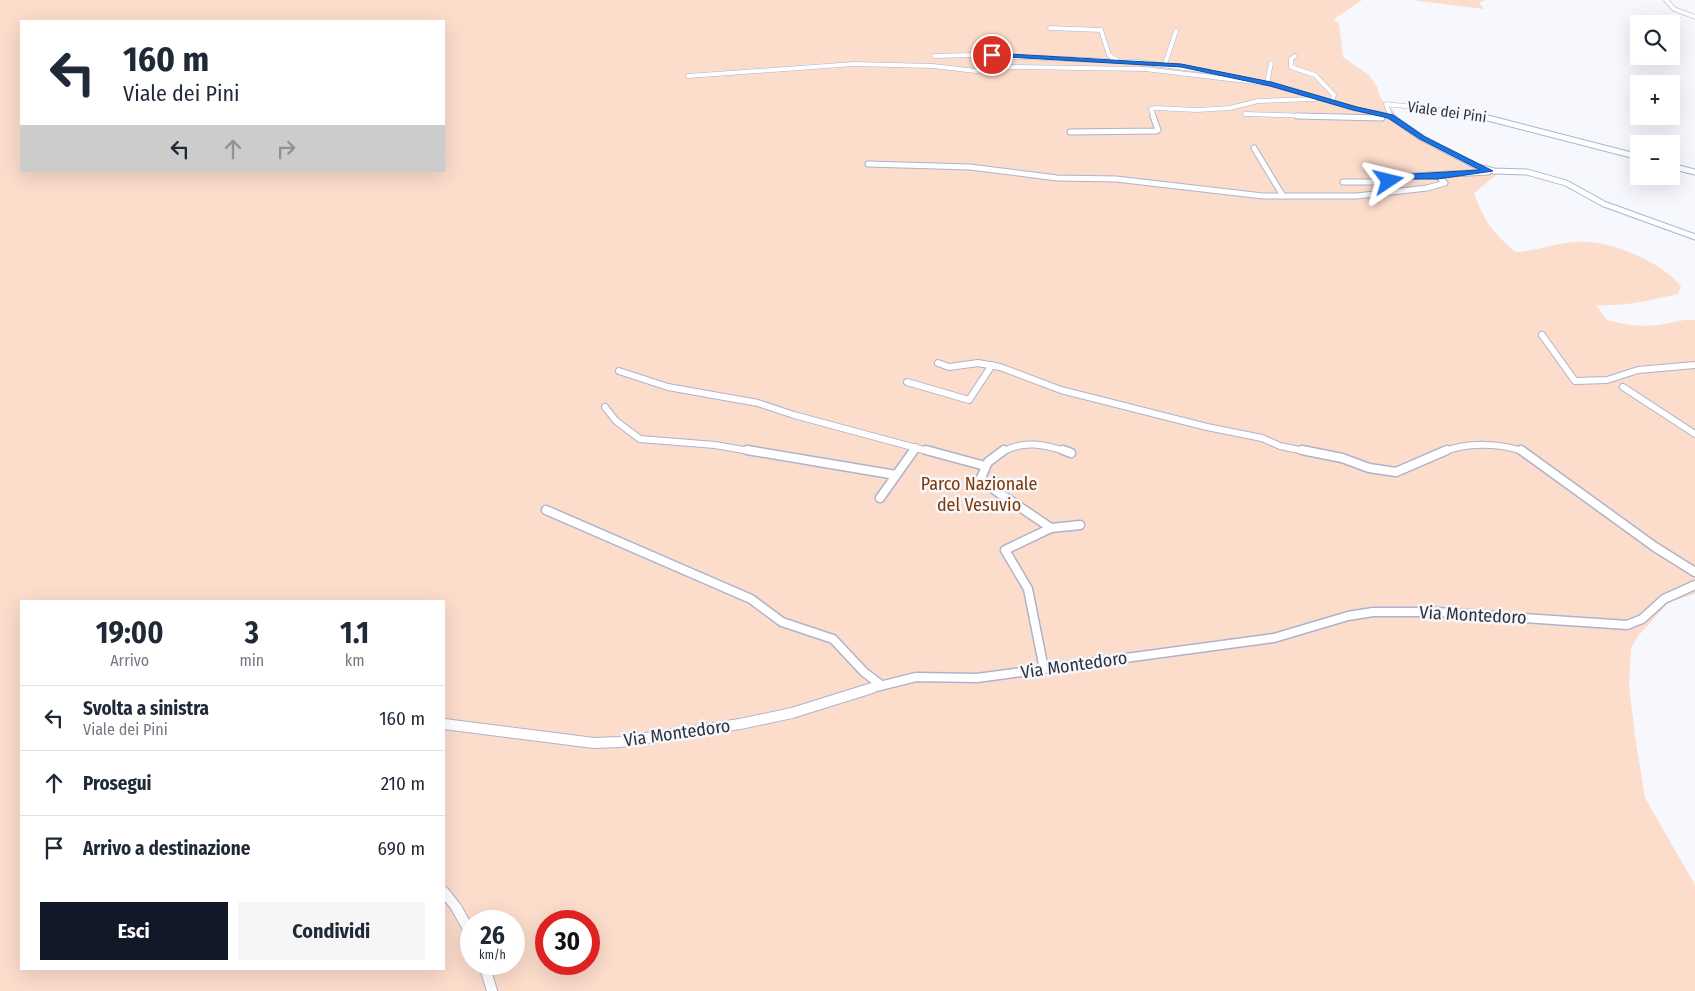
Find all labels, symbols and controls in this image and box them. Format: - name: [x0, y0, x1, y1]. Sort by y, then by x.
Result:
- map controls: [1630, 15, 1680, 185]
- button: search: [1630, 15, 1680, 65]
- pin: [971, 34, 1013, 76]
- text: 160 m: [123, 38, 209, 80]
- icon: left: [40, 40, 105, 105]
- icon: arrive: [978, 41, 1006, 69]
- button: +: [1630, 75, 1680, 125]
- text: Viale dei Pini: [123, 80, 240, 107]
- street label: Viale dei Pini: [1406, 98, 1488, 126]
- icon: left: [166, 135, 194, 163]
- icon: ahead: [219, 135, 247, 163]
- icon: right: [272, 135, 300, 163]
- button: −: [1630, 135, 1680, 185]
- position arrow: [1362, 154, 1414, 206]
- park label: Parco Nazionale del Vesuvio: [921, 473, 1037, 516]
- street label: Via Montedoro: [1419, 601, 1527, 629]
- text: 19:00: [96, 615, 164, 651]
- text: 3: [245, 615, 259, 651]
- text: 1.1: [340, 615, 369, 651]
- street label: Via Montedoro: [1019, 647, 1129, 683]
- text: Arrivo: [110, 651, 149, 670]
- text: min: [239, 651, 264, 670]
- text: km: [345, 651, 364, 670]
- text: Svolta a sinistra: [83, 697, 209, 720]
- icon: left: [40, 704, 68, 732]
- text: 160 m: [379, 707, 425, 730]
- street label: Via Montedoro: [622, 715, 732, 751]
- text: Viale dei Pini: [83, 720, 168, 739]
- icon: ahead: [40, 769, 68, 797]
- text: Prosegui: [83, 772, 152, 795]
- text: 210 m: [381, 772, 425, 795]
- icon: arrive: [40, 834, 68, 862]
- text: Arrivo a destinazione: [83, 837, 250, 860]
- text: 690 m: [378, 837, 425, 860]
- button: Esci: [40, 902, 228, 960]
- button: Condividi: [238, 902, 425, 960]
- speed limit sign: 30: [535, 910, 600, 975]
- text: 26: [480, 921, 505, 951]
- text: km/h: [479, 948, 506, 962]

